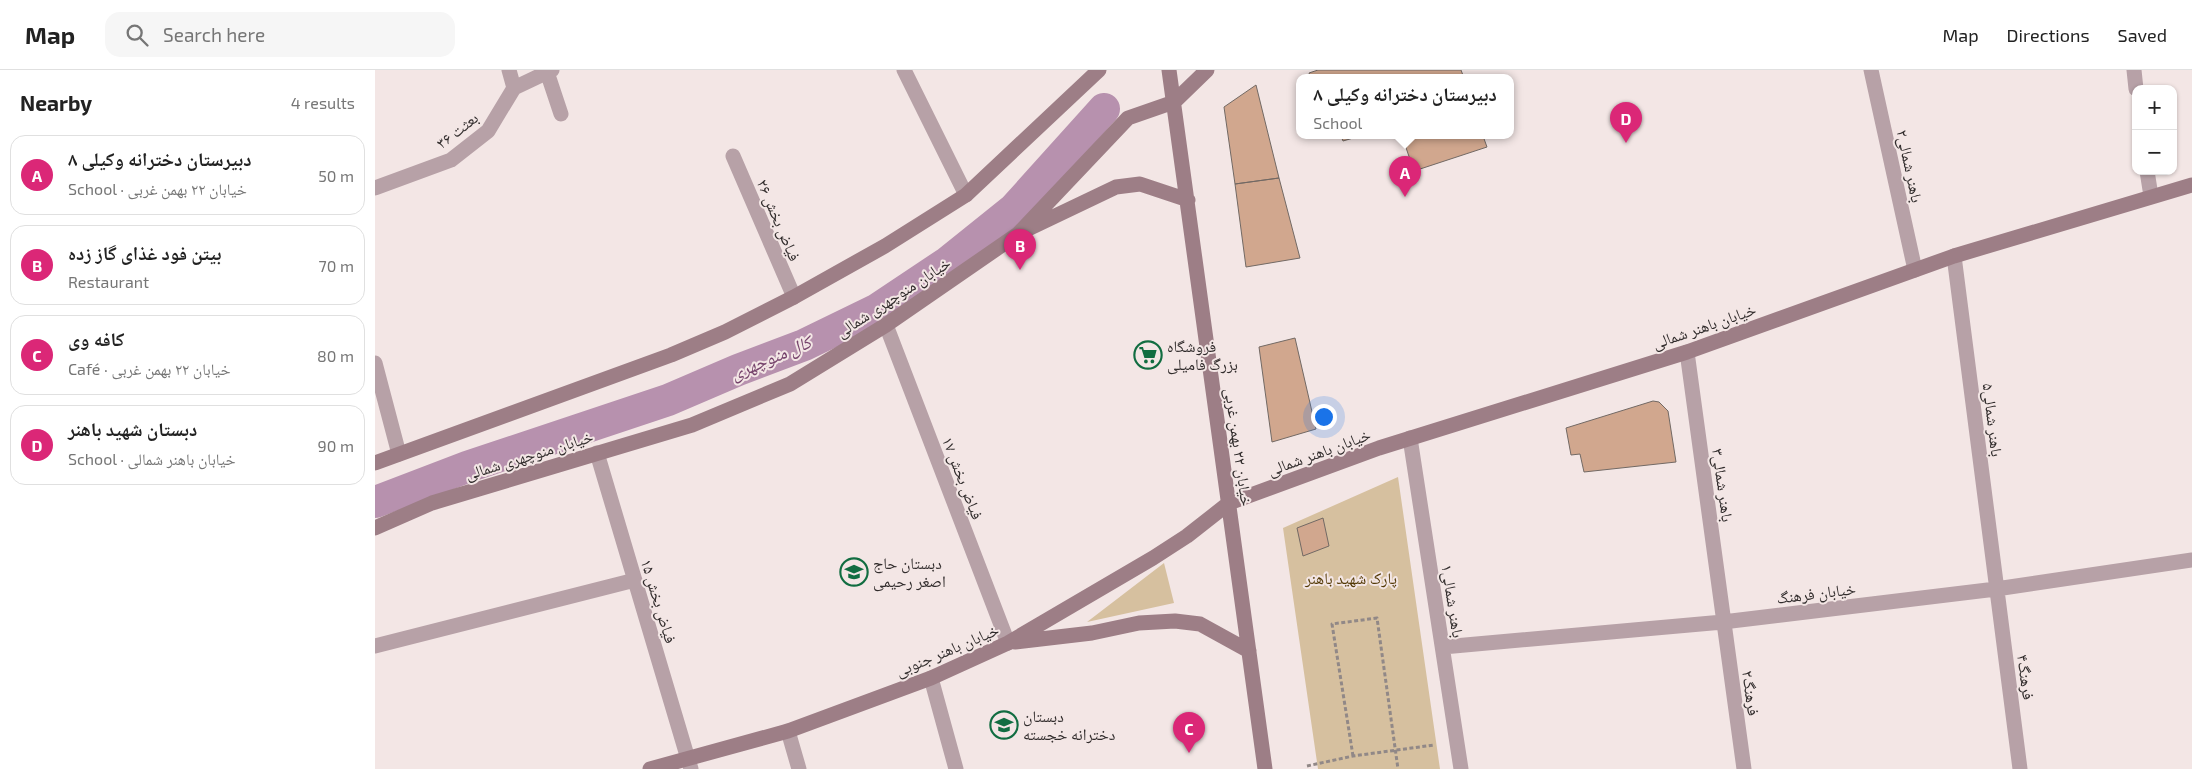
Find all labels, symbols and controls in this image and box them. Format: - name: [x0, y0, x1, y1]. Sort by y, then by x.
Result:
- search box: [105, 12, 455, 57]
- text: Map: [25, 20, 75, 49]
- icon: search: [123, 21, 151, 49]
- text: Search here: [163, 23, 265, 46]
- text: Map: [1942, 24, 1979, 46]
- text: Directions: [2007, 24, 2090, 46]
- text: Saved: [2118, 24, 2167, 46]
- popup: [1296, 74, 1514, 139]
- text: دبیرستان دخترانه وکیلی ۸: [1313, 82, 1497, 105]
- map controls: [2132, 85, 2177, 175]
- button: +: [2132, 85, 2177, 130]
- text: Nearby: [20, 90, 92, 115]
- text: 4 results: [291, 93, 355, 112]
- pin: D: [1610, 102, 1642, 143]
- street label: بعثت ۳۶: [432, 107, 482, 152]
- text: School: [1313, 113, 1362, 132]
- street label: باهنر شمالی۲: [1892, 128, 1927, 205]
- button: −: [2132, 130, 2177, 175]
- text: دبیرستان دخترانه وکیلی ۸: [68, 147, 251, 170]
- pin: A: [1389, 156, 1421, 197]
- text: A: [32, 166, 42, 185]
- text: 50 m: [318, 166, 354, 185]
- street label: فیاض بخش ۲۶: [752, 176, 805, 264]
- text: School · خیابان ۲۲ بهمن غربی: [68, 179, 247, 198]
- pin: B: [1004, 229, 1036, 270]
- text: بیتن فود غذای گاز زده: [68, 241, 221, 264]
- street label: خیابان منوچهری شمالی: [832, 253, 955, 342]
- text: B: [32, 256, 42, 275]
- text: 70 m: [319, 256, 354, 275]
- text: Restaurant: [68, 272, 149, 291]
- street label: خیابان باهنر شمالی: [1650, 299, 1759, 354]
- text: کافه وی: [68, 327, 125, 350]
- water label: کال منوچهری: [727, 329, 818, 385]
- place label: فروشگاه بزرگ فامیلی: [1167, 336, 1238, 375]
- supermarket icon: فروشگاه بزرگ فامیلی: [1133, 340, 1163, 370]
- text: C: [32, 346, 42, 365]
- text: 80 m: [317, 346, 354, 365]
- text: Café · خیابان ۲۲ بهمن غربی: [68, 359, 231, 378]
- street label: باهنر شمالی۵: [1978, 382, 2007, 458]
- street label: خیابان ۲۲ بهمن غربی: [1220, 387, 1257, 508]
- your location: [1311, 404, 1337, 430]
- text: دبستان شهید باهنر: [68, 417, 197, 440]
- street label: خیابان باهنر شمالی: [1265, 424, 1374, 481]
- street label: خیابان منوچهری شمالی: [463, 426, 596, 485]
- street label: فیاض بخش ۱۷: [937, 434, 988, 523]
- text: D: [32, 436, 42, 455]
- text: 90 m: [318, 436, 354, 455]
- street label: باهنر شمالی۳: [1707, 447, 1738, 523]
- text: School · خیابان باهنر شمالی: [68, 449, 236, 468]
- place label: دبستان حاج اصغر رحیمی: [873, 553, 946, 592]
- street label: فیاض بخش ۱۵: [636, 557, 681, 646]
- school or university icon: دبستان حاج اصغر رحیمی: [839, 557, 869, 587]
- street label: باهنر شمالی۱: [1436, 563, 1469, 639]
- park label: پارک شهید باهنر: [1304, 568, 1397, 588]
- street label: خیابان فرهنگ: [1775, 578, 1857, 609]
- street label: خیابان باهنر جنوبی: [892, 619, 1002, 682]
- street label: فرهنگ۴: [2013, 653, 2039, 701]
- street label: فرهنگ۲: [1738, 669, 1764, 717]
- place label: دبستان دخترانه خجسته: [1023, 706, 1115, 744]
- school or university icon: دبستان دخترانه خجسته: [989, 710, 1019, 740]
- pin: C: [1173, 712, 1205, 753]

